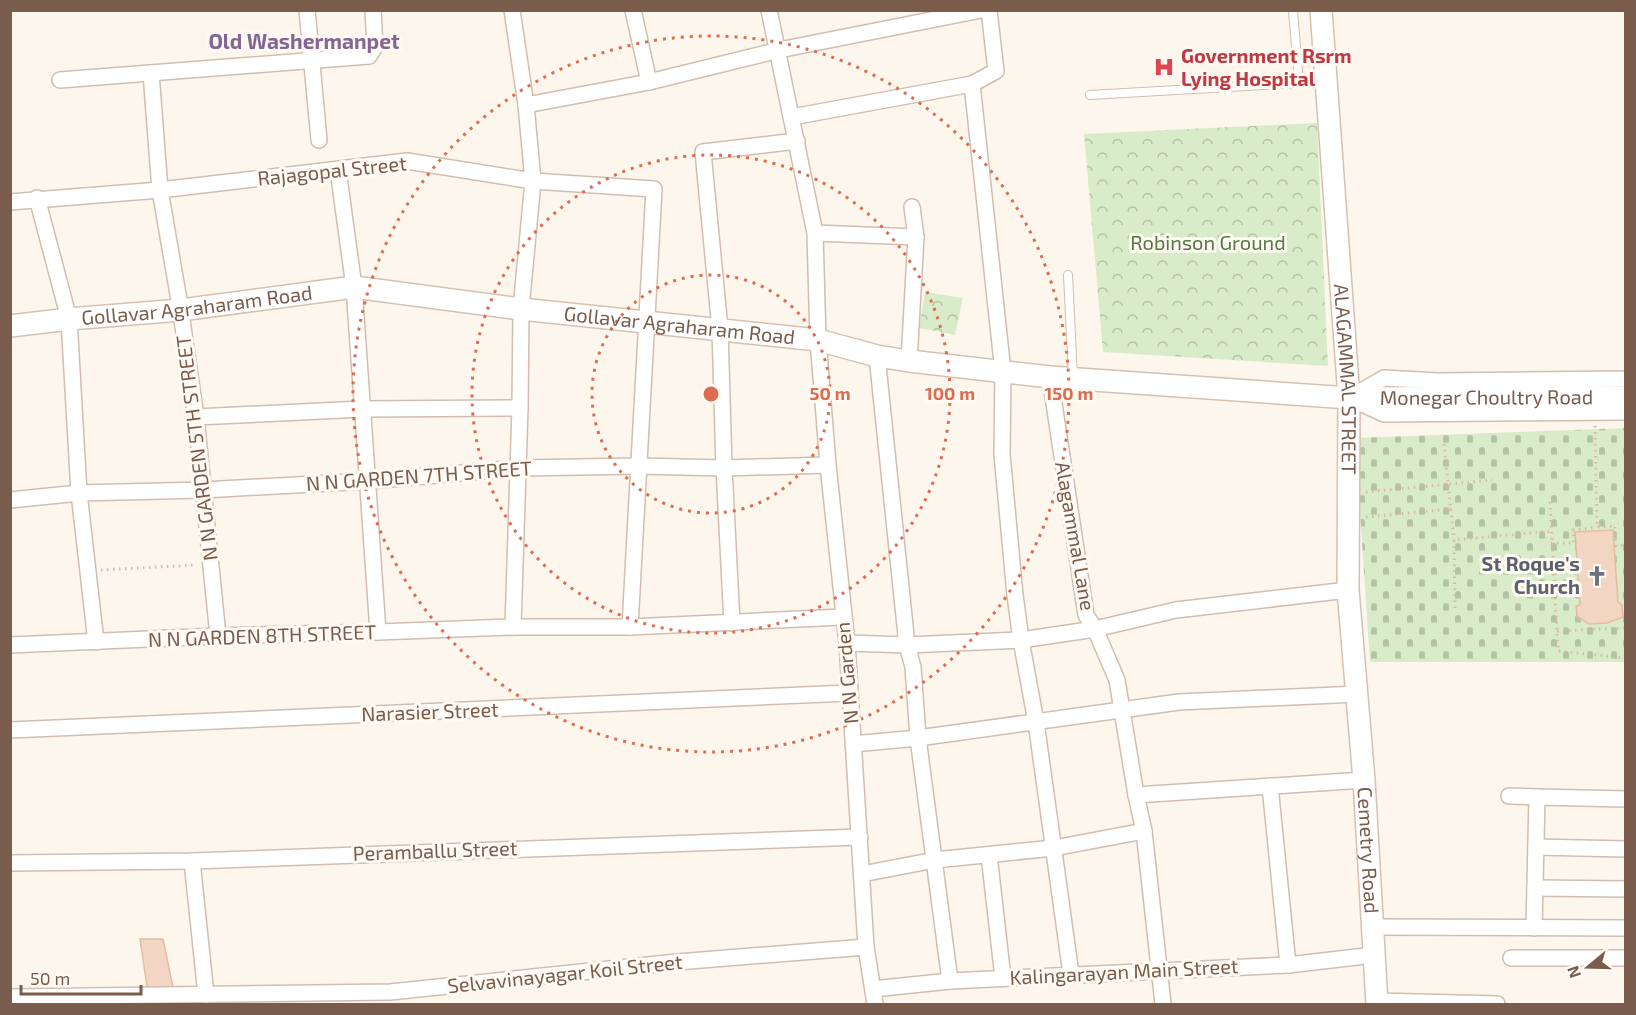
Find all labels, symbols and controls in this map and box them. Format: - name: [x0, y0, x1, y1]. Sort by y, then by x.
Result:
- district label: Old Washermanpet: [208, 28, 400, 53]
- place label: Government Rsrm Lying Hospital: [1181, 43, 1352, 91]
- hospital icon: Government Rsrm Lying Hospital: [1152, 55, 1176, 79]
- street label: Rajagopal Street: [256, 150, 408, 190]
- park label: Robinson Ground: [1130, 230, 1286, 254]
- street label: Gollavar Agraharam Road: [80, 280, 314, 329]
- street label: ALAGAMMAL STREET: [1330, 283, 1362, 475]
- street label: Gollavar Agraharam Road: [563, 301, 796, 349]
- street label: N N GARDEN 5TH STREET: [170, 334, 222, 562]
- text: 50 m: [809, 382, 851, 404]
- text: 100 m: [925, 382, 975, 404]
- text: 150 m: [1045, 382, 1093, 404]
- centre of rings: [701, 384, 721, 404]
- street label: Monegar Choultry Road: [1380, 384, 1593, 409]
- street label: N N GARDEN 7TH STREET: [305, 455, 533, 495]
- street label: Alagammal Lane: [1051, 459, 1101, 612]
- place label: St Roque's Church: [1481, 551, 1580, 598]
- church icon: St Roque's Church: [1585, 564, 1609, 588]
- street label: N N GARDEN 8TH STREET: [147, 619, 377, 651]
- street label: N N Garden: [830, 621, 862, 725]
- street label: Narasier Street: [361, 697, 500, 725]
- street label: Cemetry Road: [1353, 786, 1385, 914]
- street label: Peramballu Street: [352, 835, 518, 865]
- north arrow: [1558, 937, 1618, 997]
- street label: Selvavinayagar Koil Street: [446, 949, 684, 997]
- street label: Kalingarayan Main Street: [1009, 953, 1239, 989]
- scale bar: [21, 958, 141, 996]
- text: N: [1562, 963, 1584, 981]
- text: 50 m: [30, 967, 70, 989]

